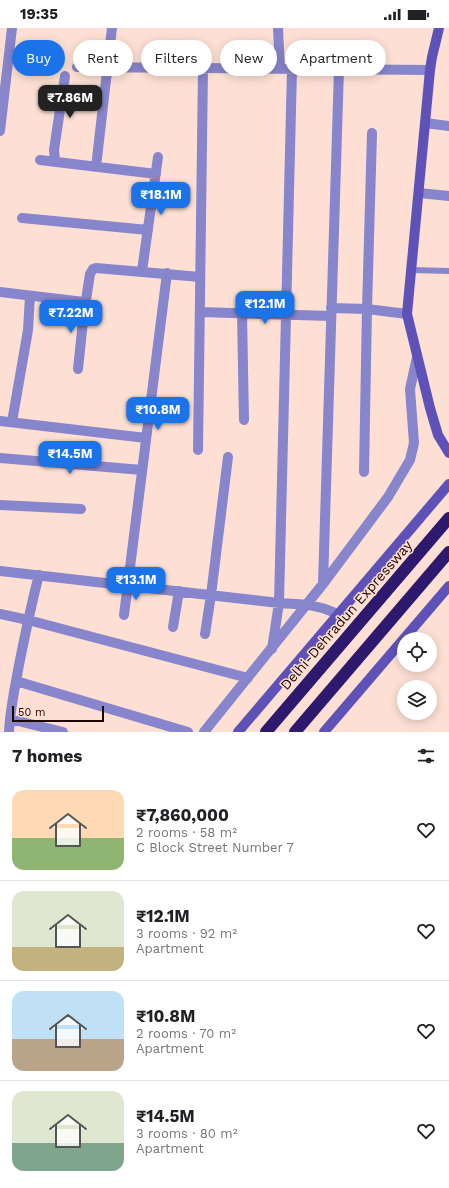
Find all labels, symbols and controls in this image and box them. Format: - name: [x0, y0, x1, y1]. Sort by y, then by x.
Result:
- text: 19:35: [20, 5, 58, 23]
- chip: Buy: [12, 40, 65, 76]
- chip: Rent: [73, 40, 133, 76]
- chip: Filters: [141, 40, 212, 76]
- chip: New: [220, 40, 277, 76]
- chip: Apartment: [285, 40, 386, 76]
- pin: ₹7.86M: [37, 85, 103, 119]
- text: ₹7.86M: [47, 90, 93, 105]
- pin: ₹18.1M: [128, 182, 194, 216]
- text: ₹18.1M: [140, 187, 182, 202]
- pin: ₹12.1M: [232, 291, 298, 325]
- text: ₹12.1M: [244, 296, 286, 311]
- pin: ₹7.22M: [38, 300, 104, 334]
- text: ₹7.22M: [48, 305, 94, 320]
- pin: ₹10.8M: [125, 397, 191, 431]
- text: ₹10.8M: [135, 402, 181, 417]
- pin: ₹14.5M: [37, 441, 103, 475]
- text: ₹14.5M: [48, 446, 92, 461]
- street label: Delhi-Dehradun Expressway: [277, 537, 416, 693]
- pin: ₹13.1M: [103, 567, 169, 601]
- text: ₹13.1M: [115, 572, 157, 587]
- map controls: [397, 632, 437, 720]
- button: locate: [397, 632, 437, 672]
- button: layers: [397, 680, 437, 720]
- scale bar: [12, 704, 104, 723]
- text: 50 m: [18, 706, 45, 719]
- icon: filters: [415, 745, 437, 767]
- text: 7 homes: [12, 746, 82, 766]
- text: ₹7,860,000: [136, 805, 229, 825]
- icon: home: [44, 806, 92, 854]
- icon: heart: [415, 819, 437, 841]
- text: 2 rooms · 58 m²: [136, 825, 237, 840]
- text: C Block Street Number 7: [136, 840, 294, 855]
- text: ₹12.1M: [136, 906, 190, 926]
- icon: home: [44, 907, 92, 955]
- icon: heart: [415, 920, 437, 942]
- text: 3 rooms · 92 m²: [136, 926, 237, 941]
- text: Apartment: [136, 941, 204, 956]
- text: ₹10.8M: [136, 1006, 195, 1026]
- icon: home: [44, 1007, 92, 1055]
- icon: heart: [415, 1020, 437, 1042]
- text: 2 rooms · 70 m²: [136, 1026, 236, 1041]
- text: Apartment: [136, 1041, 204, 1056]
- text: ₹14.5M: [136, 1106, 195, 1126]
- icon: home: [44, 1107, 92, 1155]
- icon: heart: [415, 1120, 437, 1142]
- text: 3 rooms · 80 m²: [136, 1126, 237, 1141]
- text: Apartment: [136, 1141, 204, 1156]

